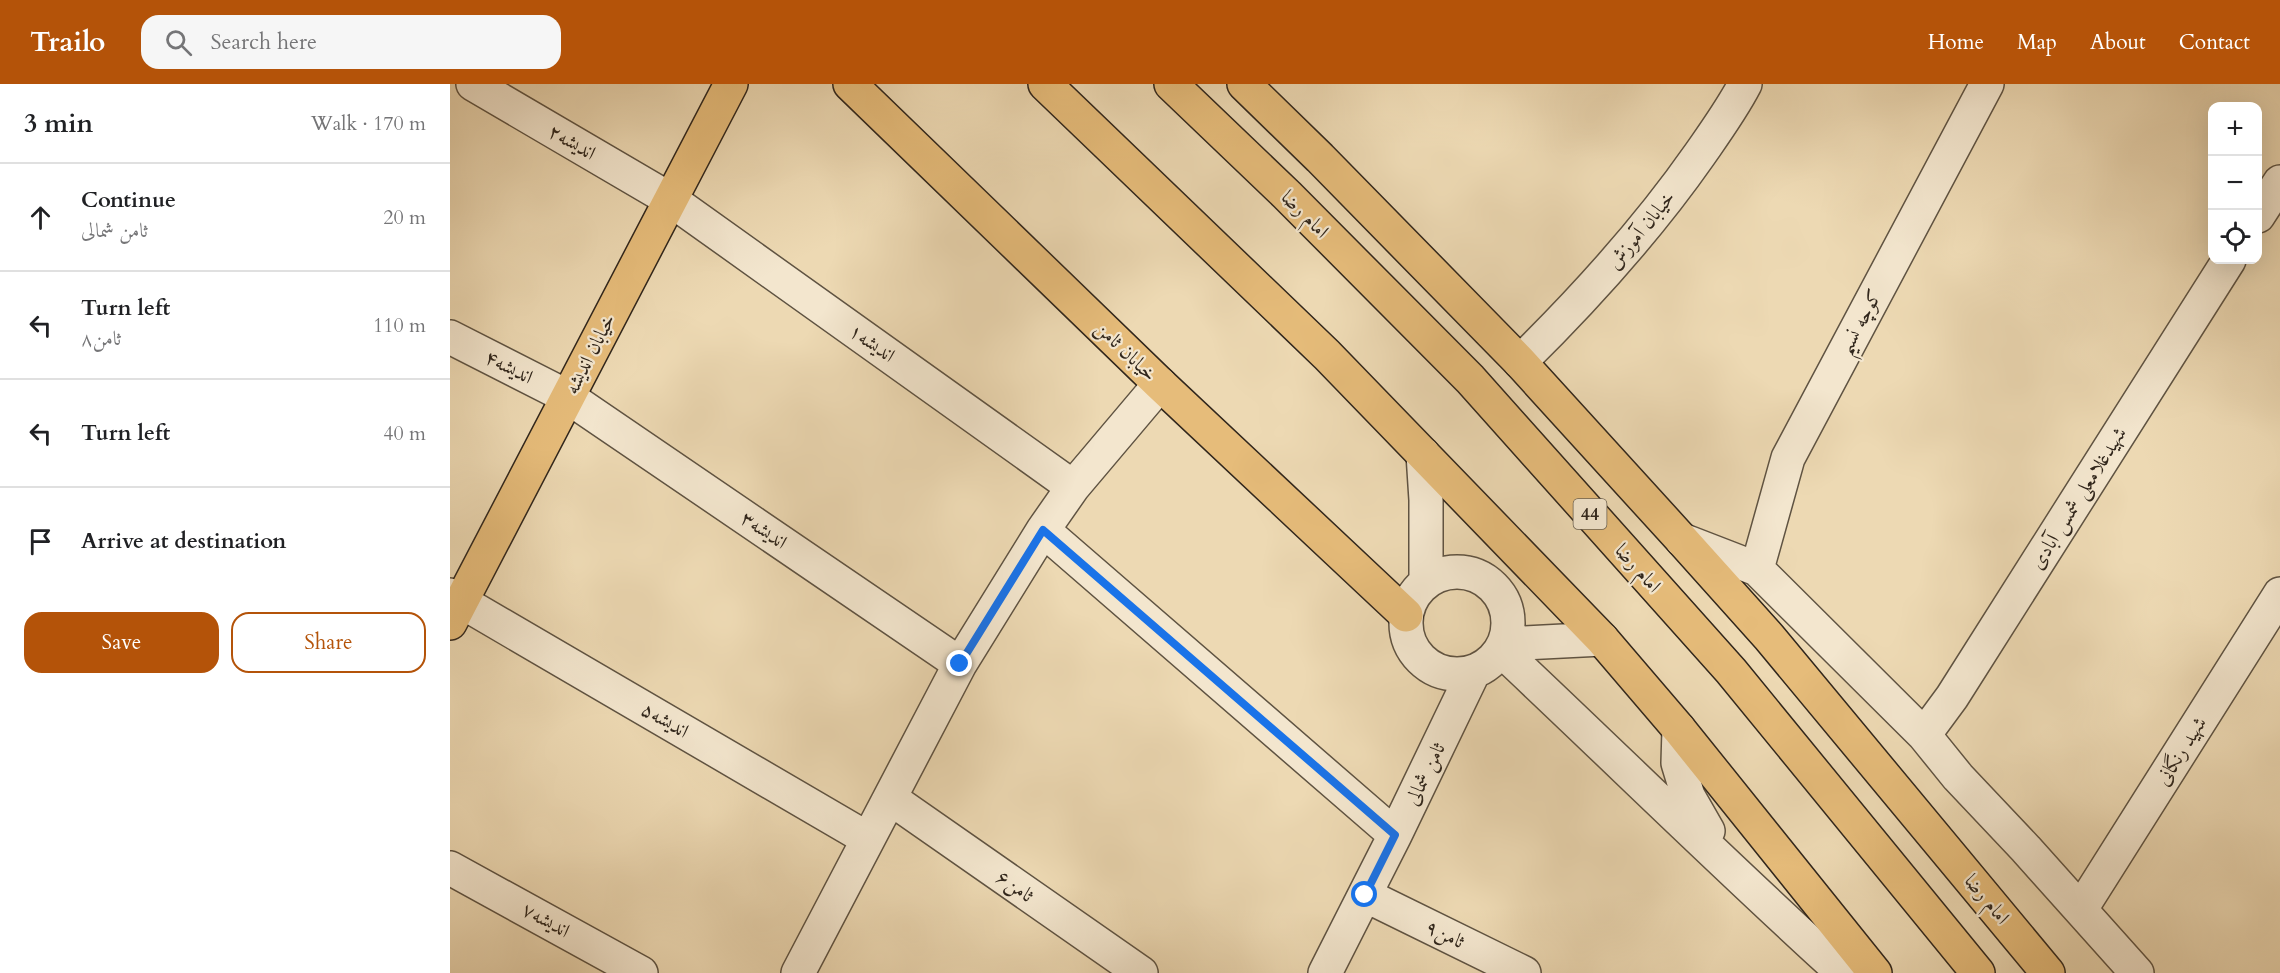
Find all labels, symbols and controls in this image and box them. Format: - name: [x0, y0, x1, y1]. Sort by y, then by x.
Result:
- search box: [141, 15, 561, 69]
- text: Trailo: [30, 23, 105, 61]
- icon: search: [162, 26, 195, 59]
- text: Search here: [210, 27, 317, 57]
- text: Home: [1928, 28, 1984, 57]
- text: Map: [2017, 28, 2057, 57]
- text: About: [2090, 28, 2146, 57]
- text: Contact: [2179, 28, 2250, 57]
- map controls: [2208, 102, 2262, 264]
- button: +: [2208, 102, 2262, 156]
- text: 3 min: [24, 106, 93, 141]
- text: Walk · 170 m: [311, 110, 426, 137]
- street label: اندیشه۲: [543, 118, 601, 166]
- button: −: [2208, 156, 2262, 210]
- street label: امام رضا: [1272, 184, 1335, 247]
- text: Continue: [81, 185, 176, 215]
- street label: خیابان آموزش: [1601, 185, 1681, 275]
- icon: ahead: [24, 201, 57, 234]
- text: 20 m: [383, 204, 426, 231]
- button: locate: [2208, 210, 2262, 264]
- text: ثامن شمالی: [81, 217, 148, 244]
- street label: کوچه نسیم: [1832, 285, 1894, 362]
- text: Turn left: [81, 293, 170, 323]
- icon: left: [24, 309, 57, 342]
- street label: خیابان اندیشه: [558, 309, 622, 399]
- text: 110 m: [373, 312, 426, 339]
- street label: خیابان ثامن: [1089, 315, 1163, 387]
- street label: اندیشه۱: [843, 317, 901, 369]
- text: ثامن۸: [81, 325, 121, 352]
- street label: اندیشه۴: [480, 343, 538, 391]
- icon: left: [24, 417, 57, 450]
- text: Turn left: [81, 418, 170, 448]
- text: 40 m: [383, 420, 426, 447]
- street label: شهیدغلامعلی شمس آبادی: [2023, 421, 2134, 575]
- road number: 44: [1574, 499, 1606, 529]
- street label: اندیشه۳: [735, 505, 793, 555]
- icon: arrive: [24, 525, 57, 558]
- text: Arrive at destination: [81, 526, 286, 556]
- street label: امام رضا: [1606, 538, 1667, 601]
- button: Save: [24, 612, 219, 673]
- button: Share: [231, 612, 426, 673]
- route end: [946, 650, 972, 676]
- street label: اندیشه۵: [636, 696, 694, 744]
- street label: شهید رنگانی: [2149, 711, 2213, 791]
- street label: ثامن شمالی: [1398, 738, 1452, 810]
- street label: ثامن۶: [991, 863, 1039, 909]
- street label: امام رضا: [1955, 868, 2016, 932]
- route start: [1351, 881, 1377, 907]
- street label: اندیشه۷: [517, 896, 575, 944]
- street label: ثامن۹: [1421, 913, 1469, 955]

